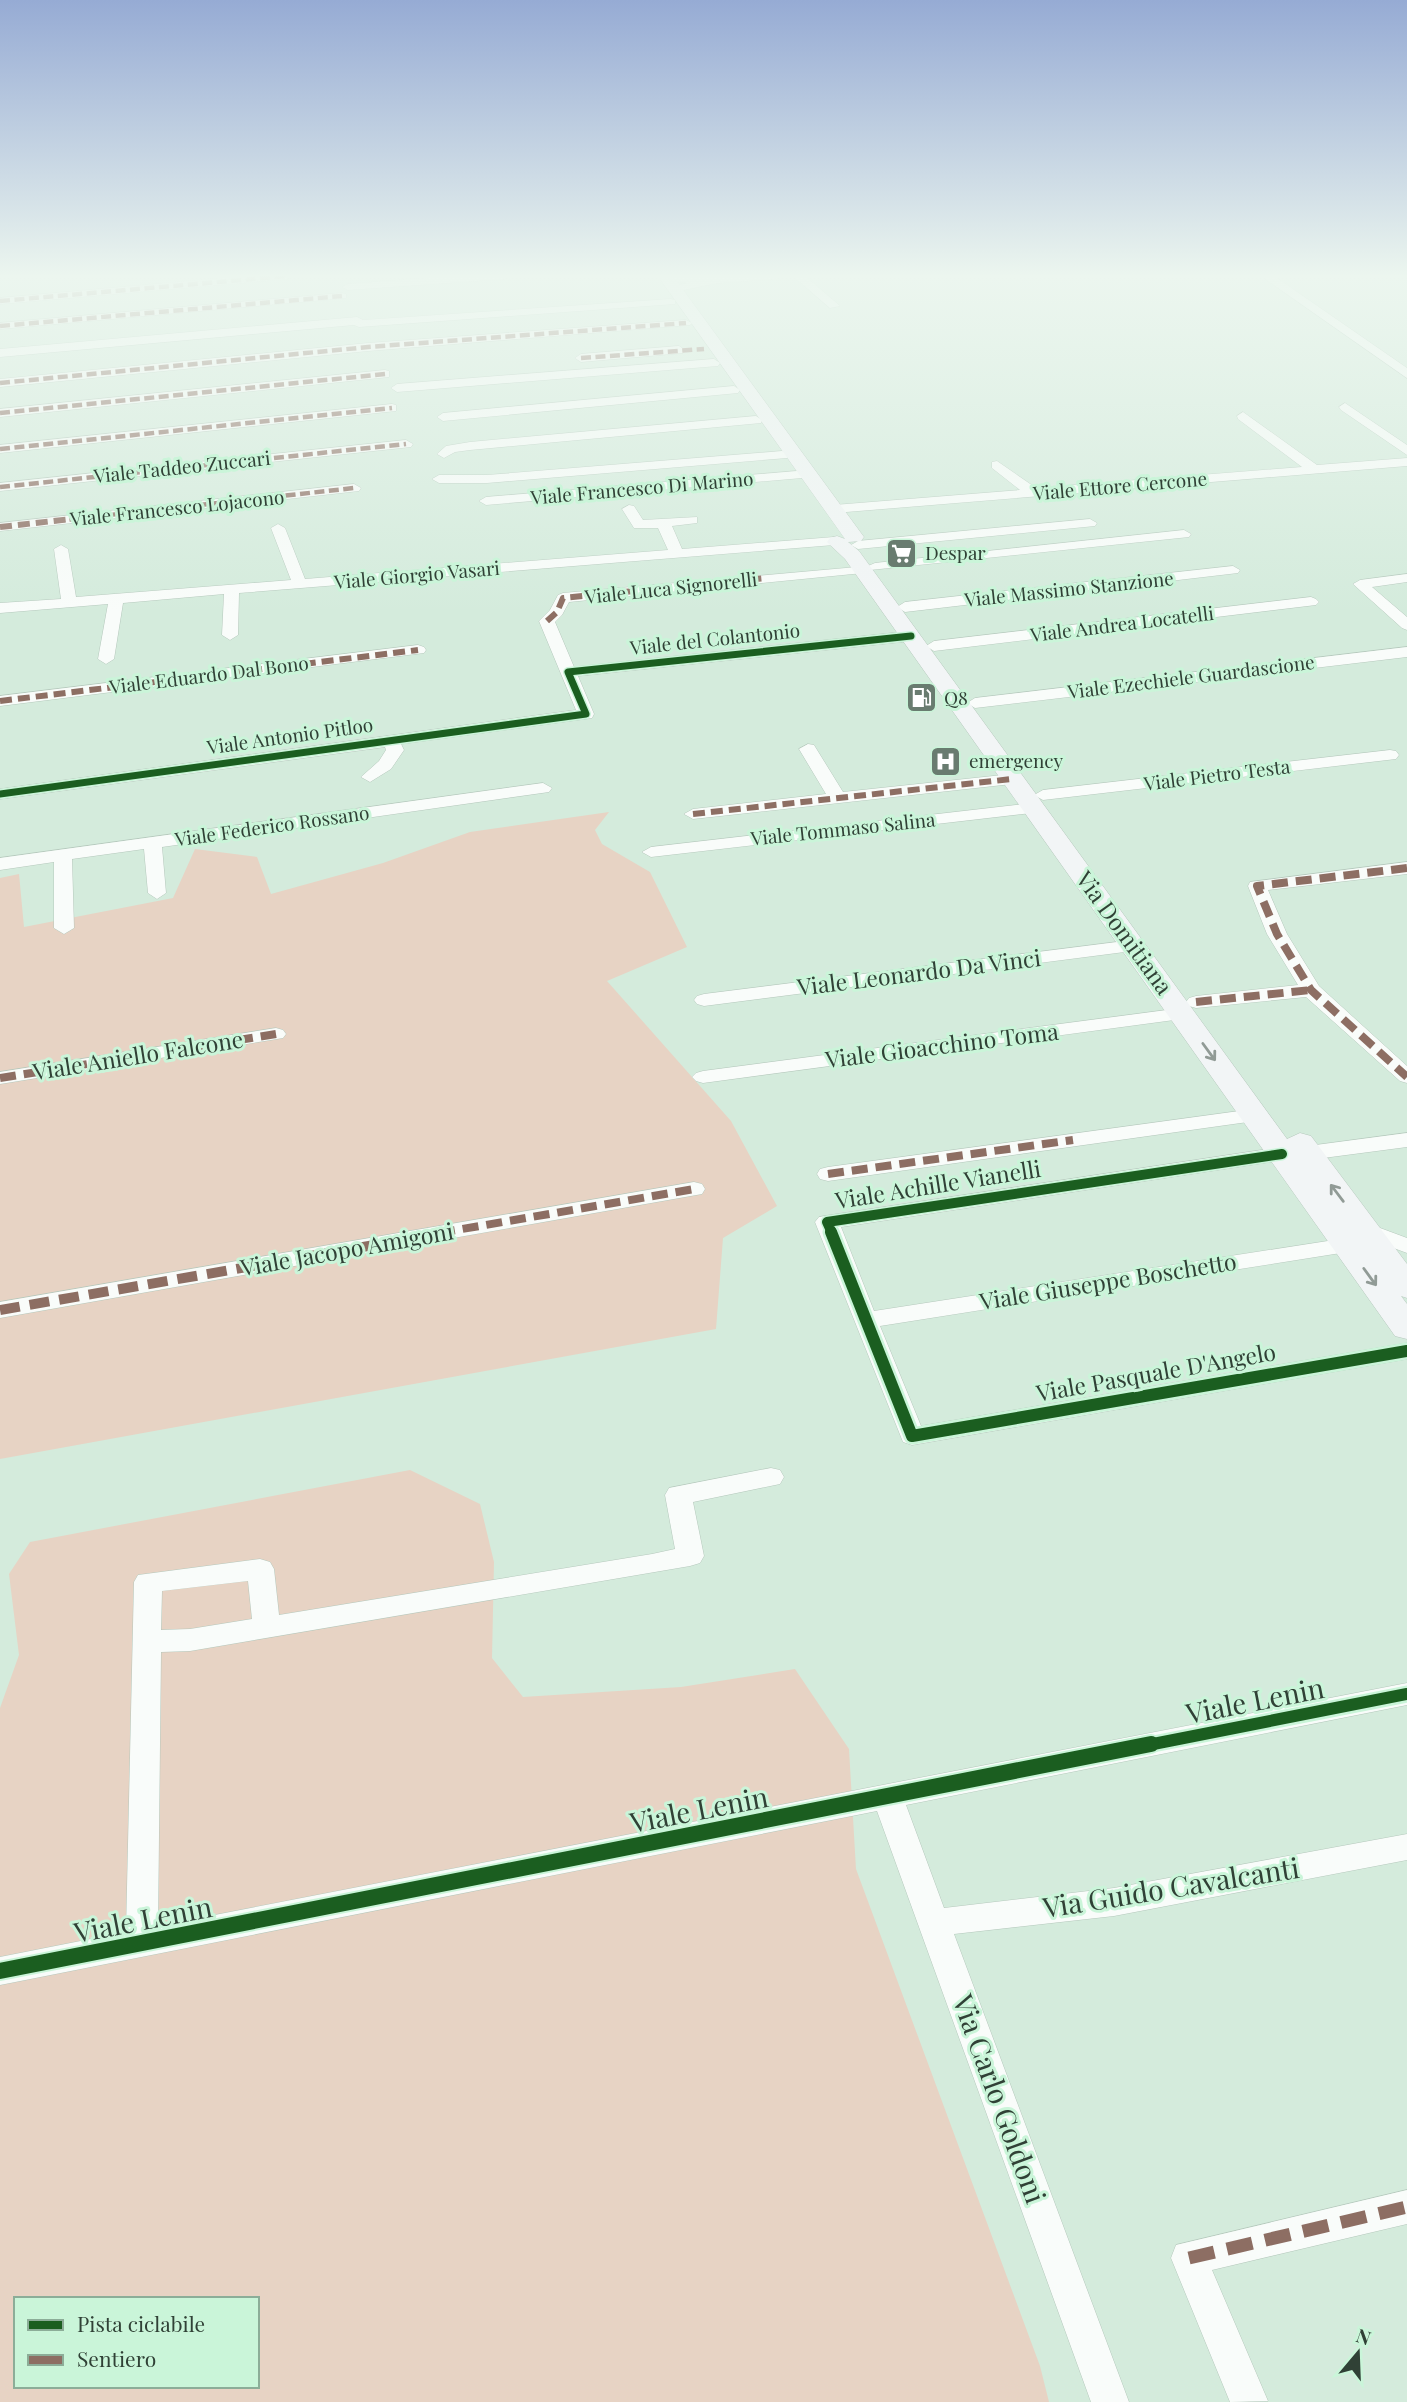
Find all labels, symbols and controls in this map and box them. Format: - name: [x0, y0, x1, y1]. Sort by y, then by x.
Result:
- street label: Viale Taddeo Zuccari: [91, 444, 272, 488]
- street label: Viale Francesco Di Marino: [528, 464, 754, 510]
- street label: Viale Ettore Cercone: [1031, 464, 1208, 506]
- street label: Viale Francesco Lojacono: [67, 483, 285, 531]
- supermarket icon: Despar: [885, 536, 919, 570]
- place label: Despar: [925, 539, 986, 565]
- street label: Viale Giorgio Vasari: [332, 554, 501, 594]
- street label: Viale Massimo Stanzione: [962, 564, 1175, 612]
- street label: Viale Luca Signorelli: [582, 565, 759, 609]
- street label: Viale Andrea Locatelli: [1028, 599, 1215, 647]
- street label: Viale del Colantonio: [628, 616, 801, 660]
- street label: Viale Ezechiele Guardascione: [1065, 648, 1316, 704]
- street label: Viale Eduardo Dal Bono: [107, 649, 310, 699]
- fuel station icon: Q8: [904, 681, 938, 715]
- place label: Q8: [944, 684, 968, 710]
- street label: Viale Antonio Pitloo: [204, 710, 375, 760]
- hospital icon: emergency: [929, 744, 963, 778]
- place label: emergency: [969, 747, 1064, 773]
- street label: Viale Pietro Testa: [1141, 752, 1292, 796]
- street label: Viale Federico Rossano: [172, 798, 371, 852]
- street label: Viale Tommaso Salina: [748, 805, 937, 851]
- street label: Via Domitiana: [1069, 863, 1181, 1000]
- street label: Viale Leonardo Da Vinci: [794, 941, 1043, 1002]
- street label: Viale Gioacchino Toma: [822, 1015, 1061, 1074]
- street label: Viale Aniello Falcone: [29, 1023, 245, 1087]
- one-way arrow: [1202, 1042, 1216, 1061]
- street label: Viale Achille Vianelli: [832, 1152, 1043, 1215]
- one-way arrow: [1330, 1184, 1345, 1203]
- street label: Viale Jacopo Amigoni: [237, 1215, 456, 1283]
- street label: Viale Giuseppe Boschetto: [976, 1245, 1238, 1316]
- one-way arrow: [1362, 1267, 1377, 1286]
- street label: Viale Pasquale D'Angelo: [1033, 1335, 1278, 1408]
- street label: Viale Lenin: [1181, 1668, 1327, 1731]
- street label: Viale Lenin: [625, 1777, 771, 1840]
- street label: Via Guido Cavalcanti: [1039, 1848, 1302, 1925]
- street label: Viale Lenin: [69, 1887, 215, 1950]
- street label: Via Carlo Goldoni: [945, 1988, 1055, 2208]
- legend: [14, 2297, 259, 2388]
- text: Pista ciclabile: [77, 2309, 205, 2337]
- north arrow: [1323, 2318, 1393, 2388]
- text: N: [1353, 2321, 1375, 2351]
- text: Sentiero: [77, 2344, 156, 2372]

